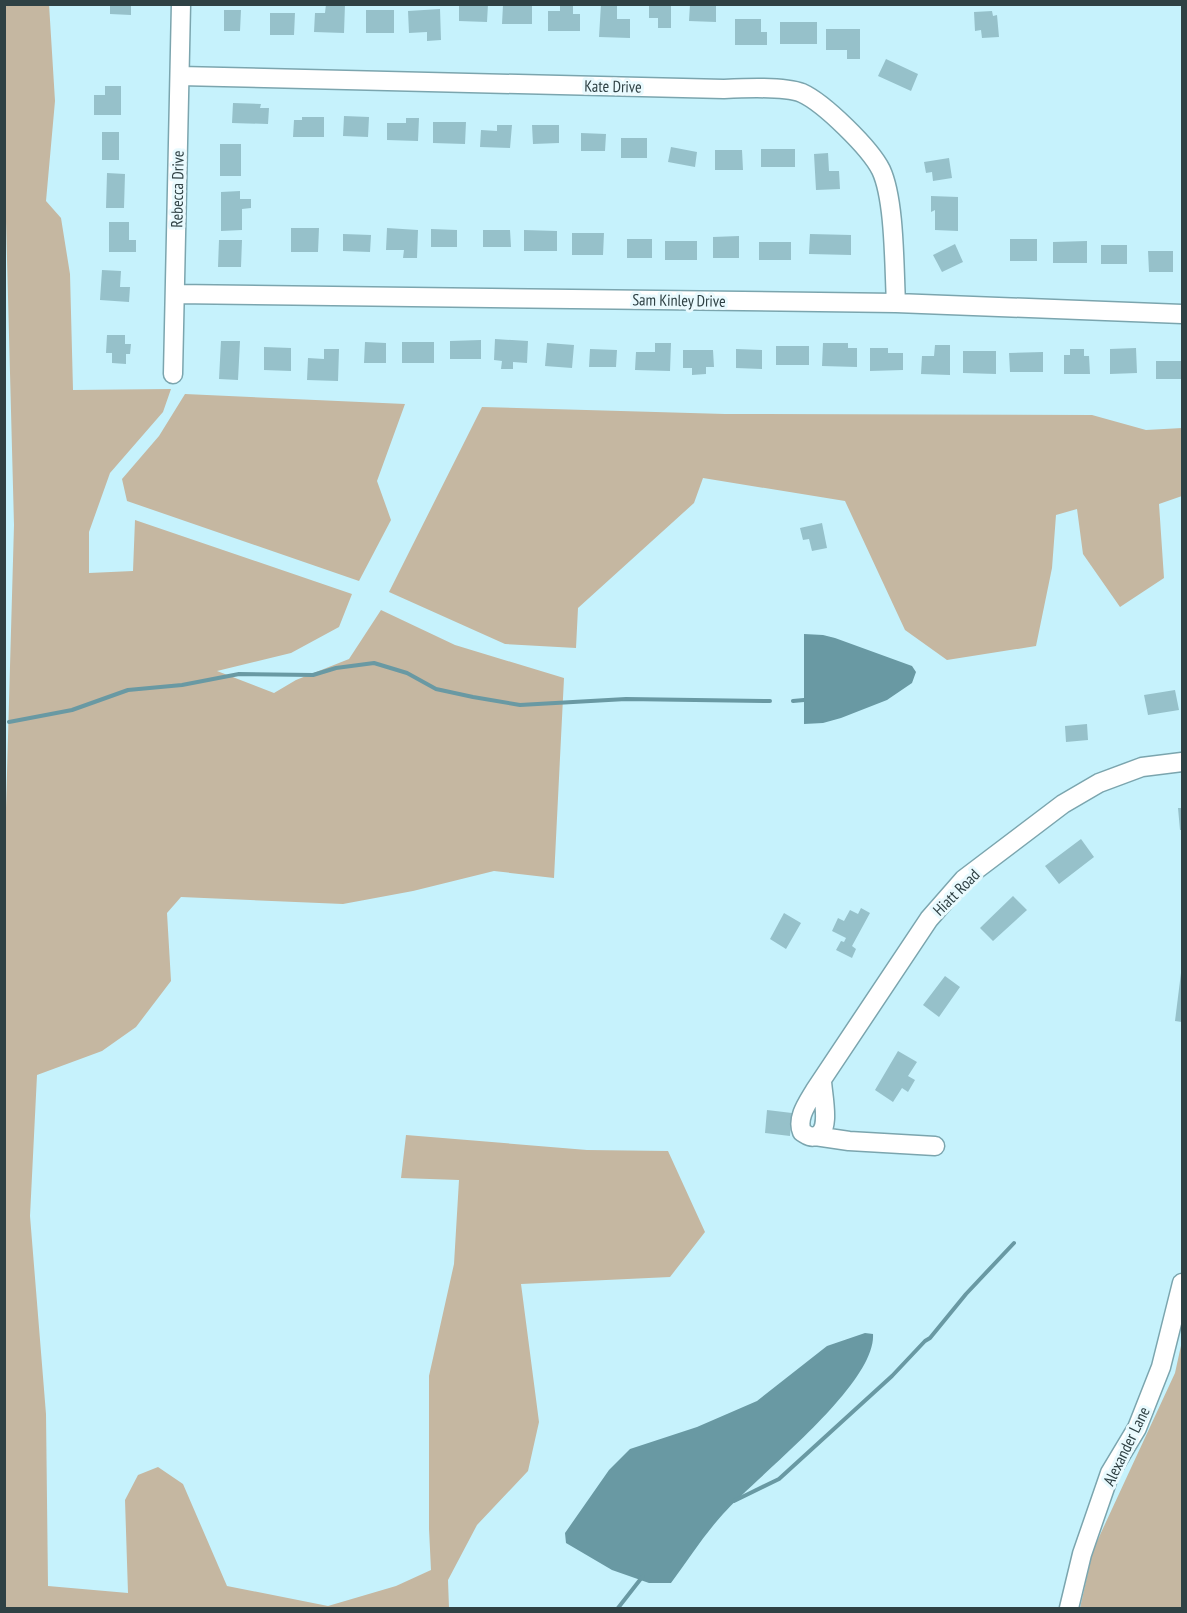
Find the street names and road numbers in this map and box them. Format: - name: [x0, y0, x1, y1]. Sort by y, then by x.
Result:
- street label: Kate Drive: [584, 76, 642, 96]
- street label: Rebecca Drive: [166, 150, 188, 228]
- street label: Sam Kinley Drive: [632, 289, 726, 311]
- street label: Hiatt Road: [928, 864, 984, 920]
- street label: Alexander Lane: [1098, 1403, 1154, 1489]

